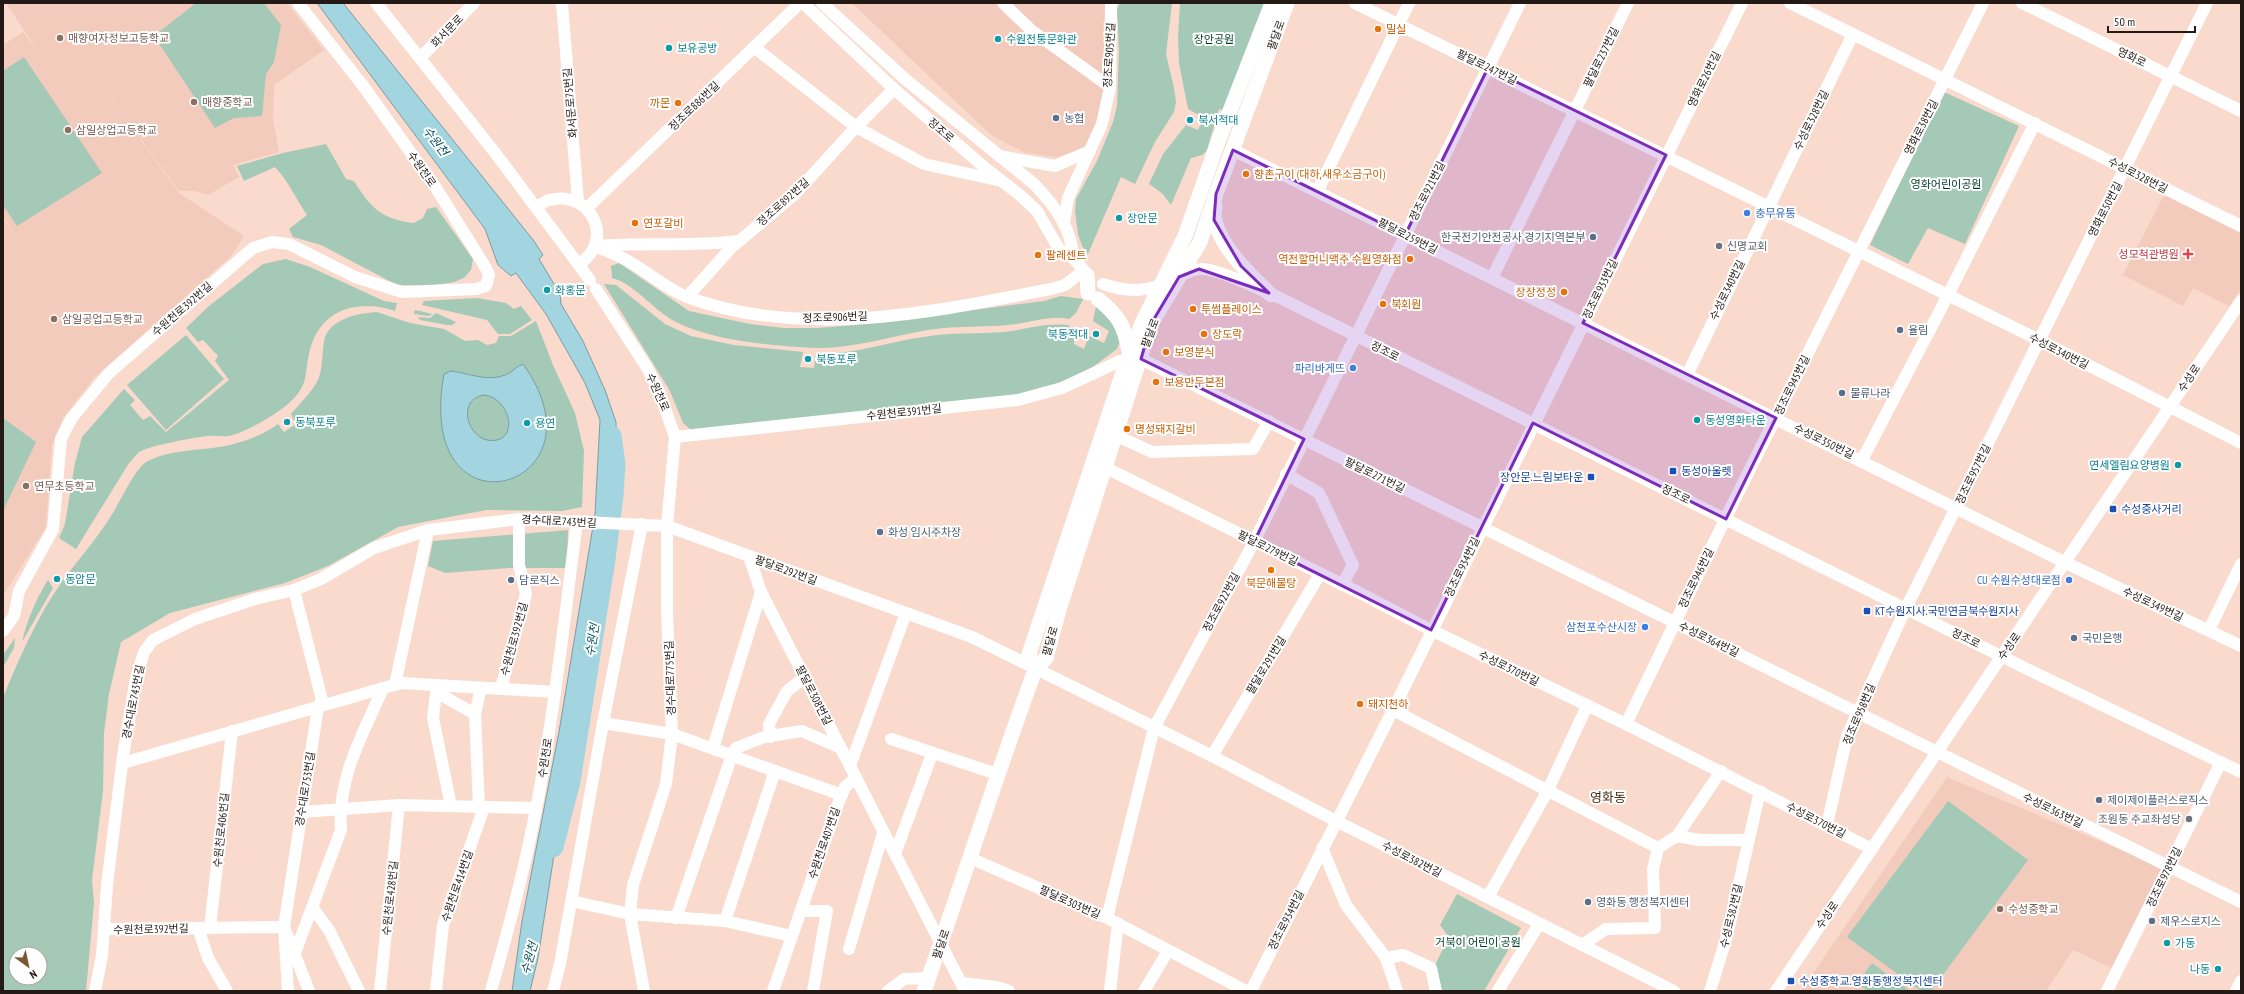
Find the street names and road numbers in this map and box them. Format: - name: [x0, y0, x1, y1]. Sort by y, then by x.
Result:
- street label: 화서문로: [428, 12, 466, 50]
- street label: 팔달로: [1264, 18, 1288, 52]
- street label: 정조로905번길: [1100, 22, 1118, 88]
- street label: 팔달로237번길: [1580, 25, 1622, 89]
- street label: 영화로: [2115, 44, 2149, 70]
- street label: 팔달로247번길: [1455, 46, 1519, 88]
- street label: 영화로26번길: [1684, 49, 1724, 109]
- street label: 화서문로75번길: [560, 67, 580, 139]
- street label: 정조로886번길: [666, 78, 722, 134]
- street label: 수성로328번길: [1790, 88, 1832, 152]
- street label: 영화로38번길: [1901, 97, 1941, 157]
- street label: 정조로: [925, 115, 957, 145]
- street label: 수원천로: [405, 148, 439, 190]
- street label: 수성로328번길: [2106, 154, 2170, 196]
- street label: 정조로921번길: [1406, 159, 1448, 223]
- street label: 정조로892번길: [754, 175, 812, 229]
- street label: 영화로50번길: [2085, 179, 2125, 239]
- street label: 팔달로259번길: [1376, 215, 1440, 257]
- street label: 정조로933번길: [1579, 257, 1621, 321]
- street label: 수성로340번길: [1706, 258, 1748, 322]
- street label: 수원천로392번길: [149, 279, 215, 339]
- street label: 정조로906번길: [802, 309, 868, 325]
- street label: 팔달로: [1138, 316, 1162, 350]
- street label: 수성로340번길: [2027, 330, 2091, 372]
- street label: 정조로: [1368, 338, 1402, 364]
- street label: 정조로945번길: [1771, 353, 1813, 417]
- street label: 수성로: [2175, 361, 2203, 395]
- street label: 수원천로: [643, 371, 673, 413]
- street label: 수원천로391번길: [866, 401, 942, 423]
- street label: 수성로350번길: [1792, 420, 1856, 462]
- street label: 정조로957번길: [1952, 442, 1994, 506]
- street label: 팔달로271번길: [1343, 454, 1407, 496]
- street label: 정조로: [1659, 481, 1693, 507]
- street label: 경수대로743번길: [521, 512, 597, 530]
- street label: 팔달로279번길: [1236, 527, 1300, 569]
- street label: 정조로934번길: [1441, 535, 1483, 599]
- street label: 정조로946번길: [1675, 546, 1717, 610]
- street label: 팔달로292번길: [753, 552, 819, 588]
- street label: 정조로922번길: [1199, 570, 1243, 634]
- street label: 수성로349번길: [2120, 584, 2186, 624]
- street label: 수원천로392번길: [497, 601, 531, 677]
- street label: 수성로364번길: [1677, 618, 1741, 660]
- street label: 팔달로: [1039, 624, 1061, 658]
- street label: 정조로: [1949, 625, 1983, 651]
- street label: 수성로: [1994, 630, 2024, 662]
- street label: 팔달로291번길: [1243, 633, 1289, 697]
- street label: 경수대로775번길: [662, 640, 678, 716]
- street label: 수성로370번길: [1477, 647, 1541, 689]
- street label: 팔달로308번길: [793, 663, 835, 727]
- street label: 경수대로743번길: [119, 664, 147, 740]
- street label: 정조로958번길: [1840, 681, 1878, 747]
- street label: 수원천로: [535, 737, 555, 779]
- street label: 경수대로753번길: [292, 751, 318, 827]
- street label: 수성로363번길: [2021, 789, 2085, 831]
- street label: 수원천로406번길: [210, 792, 232, 868]
- street label: 수성로370번길: [1784, 799, 1848, 841]
- street label: 수원천로407번길: [805, 805, 843, 881]
- street label: 수성로382번길: [1380, 838, 1444, 880]
- street label: 정조로978번길: [2143, 845, 2185, 909]
- street label: 수원천로414번길: [438, 848, 476, 924]
- street label: 수원천로428번길: [379, 860, 401, 936]
- street label: 팔달로303번길: [1037, 882, 1103, 922]
- street label: 수성로382번길: [1717, 883, 1745, 949]
- street label: 정조로934번길: [1265, 888, 1307, 952]
- street label: 수성로: [1813, 898, 1841, 932]
- street label: 수원천로392번길: [113, 921, 189, 937]
- street label: 팔달로: [929, 927, 953, 961]

